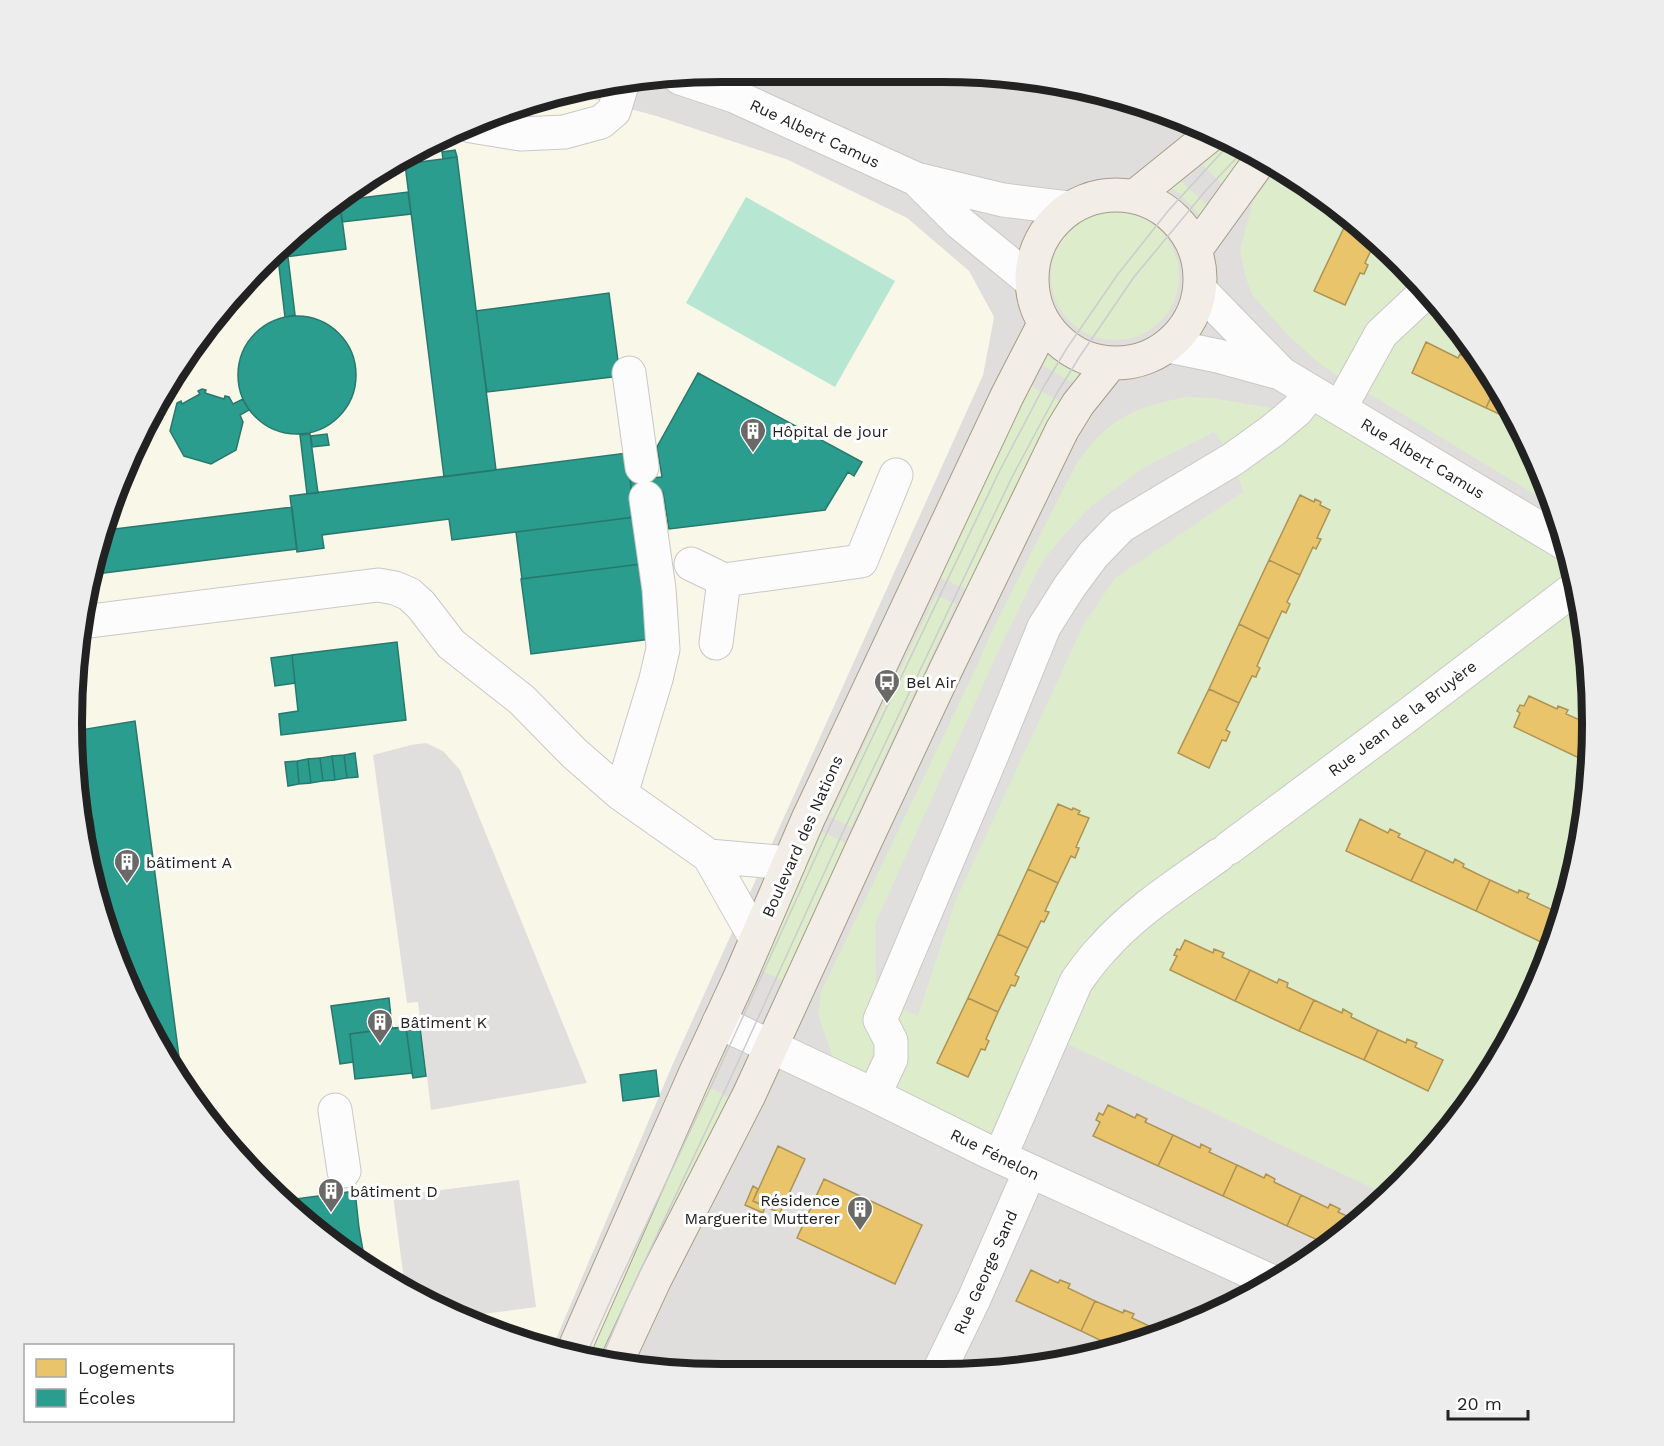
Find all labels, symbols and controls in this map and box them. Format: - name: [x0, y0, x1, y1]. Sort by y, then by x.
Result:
- street label: Rue Albert Camus: [747, 95, 883, 172]
- street label: Rue Albert Camus: [1357, 414, 1488, 503]
- building icon: Hôpital de jour: [738, 416, 768, 454]
- place label: Hôpital de jour: [772, 422, 889, 441]
- street label: Rue Jean de la Bruyère: [1324, 656, 1480, 780]
- bus stop icon: Bel Air: [872, 667, 902, 705]
- place label: Bel Air: [906, 673, 957, 692]
- street label: Boulevard des Nations: [758, 752, 847, 920]
- building icon: bâtiment A: [112, 847, 142, 885]
- place label: bâtiment A: [146, 853, 233, 872]
- building icon: Bâtiment K: [365, 1007, 395, 1045]
- place label: Bâtiment K: [400, 1013, 488, 1032]
- street label: Rue Fénelon: [947, 1125, 1042, 1184]
- building icon: bâtiment D: [316, 1176, 346, 1214]
- place label: bâtiment D: [350, 1182, 438, 1201]
- place label: Résidence Marguerite Mutterer: [684, 1191, 840, 1228]
- building icon: Résidence Marguerite Mutterer: [845, 1194, 875, 1232]
- street label: Rue George Sand: [950, 1207, 1021, 1337]
- legend: [24, 1344, 234, 1422]
- text: Logements: [78, 1357, 175, 1378]
- scale bar: [1448, 1383, 1528, 1421]
- text: Écoles: [78, 1387, 135, 1408]
- text: 20 m: [1457, 1393, 1502, 1414]

